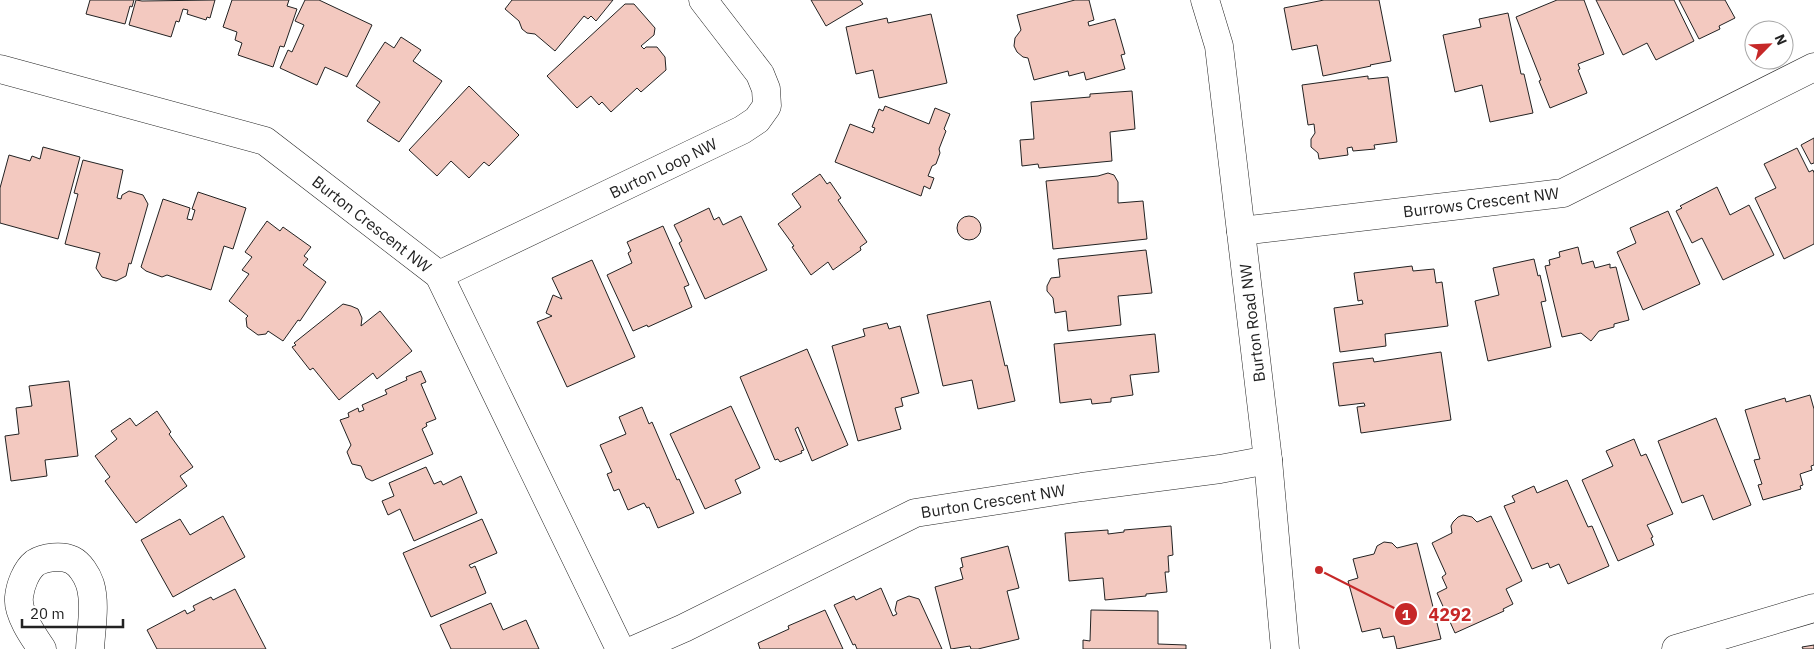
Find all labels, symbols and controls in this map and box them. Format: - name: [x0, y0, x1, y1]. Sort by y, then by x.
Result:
- north arrow: [1744, 20, 1794, 70]
- text: N: [1771, 31, 1791, 48]
- street label: Burton Loop NW: [606, 133, 720, 203]
- street label: Burton Crescent NW: [308, 171, 436, 277]
- street label: Burrows Crescent NW: [1402, 183, 1560, 221]
- street label: Burton Road NW: [1235, 263, 1269, 383]
- street label: Burton Crescent NW: [919, 480, 1067, 522]
- scale bar: [22, 596, 124, 628]
- callout: 4292: [1394, 598, 1482, 631]
- text: 4292: [1428, 603, 1472, 626]
- text: 20 m: [30, 604, 65, 623]
- text: 1: [1401, 605, 1411, 624]

